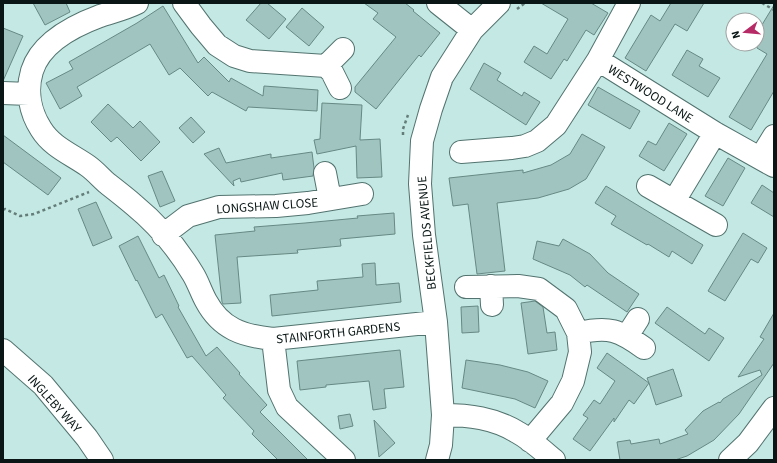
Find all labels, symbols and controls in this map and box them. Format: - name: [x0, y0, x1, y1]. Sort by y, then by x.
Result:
- north arrow: [725, 12, 765, 52]
- text: N: [728, 29, 744, 40]
- street label: WESTWOOD LANE: [604, 60, 697, 127]
- street label: BECKFIELDS AVENUE: [413, 175, 441, 291]
- street label: LONGSHAW CLOSE: [215, 193, 319, 219]
- street label: STAINFORTH GARDENS: [275, 318, 401, 348]
- street label: INGLEBY WAY: [23, 371, 86, 437]

